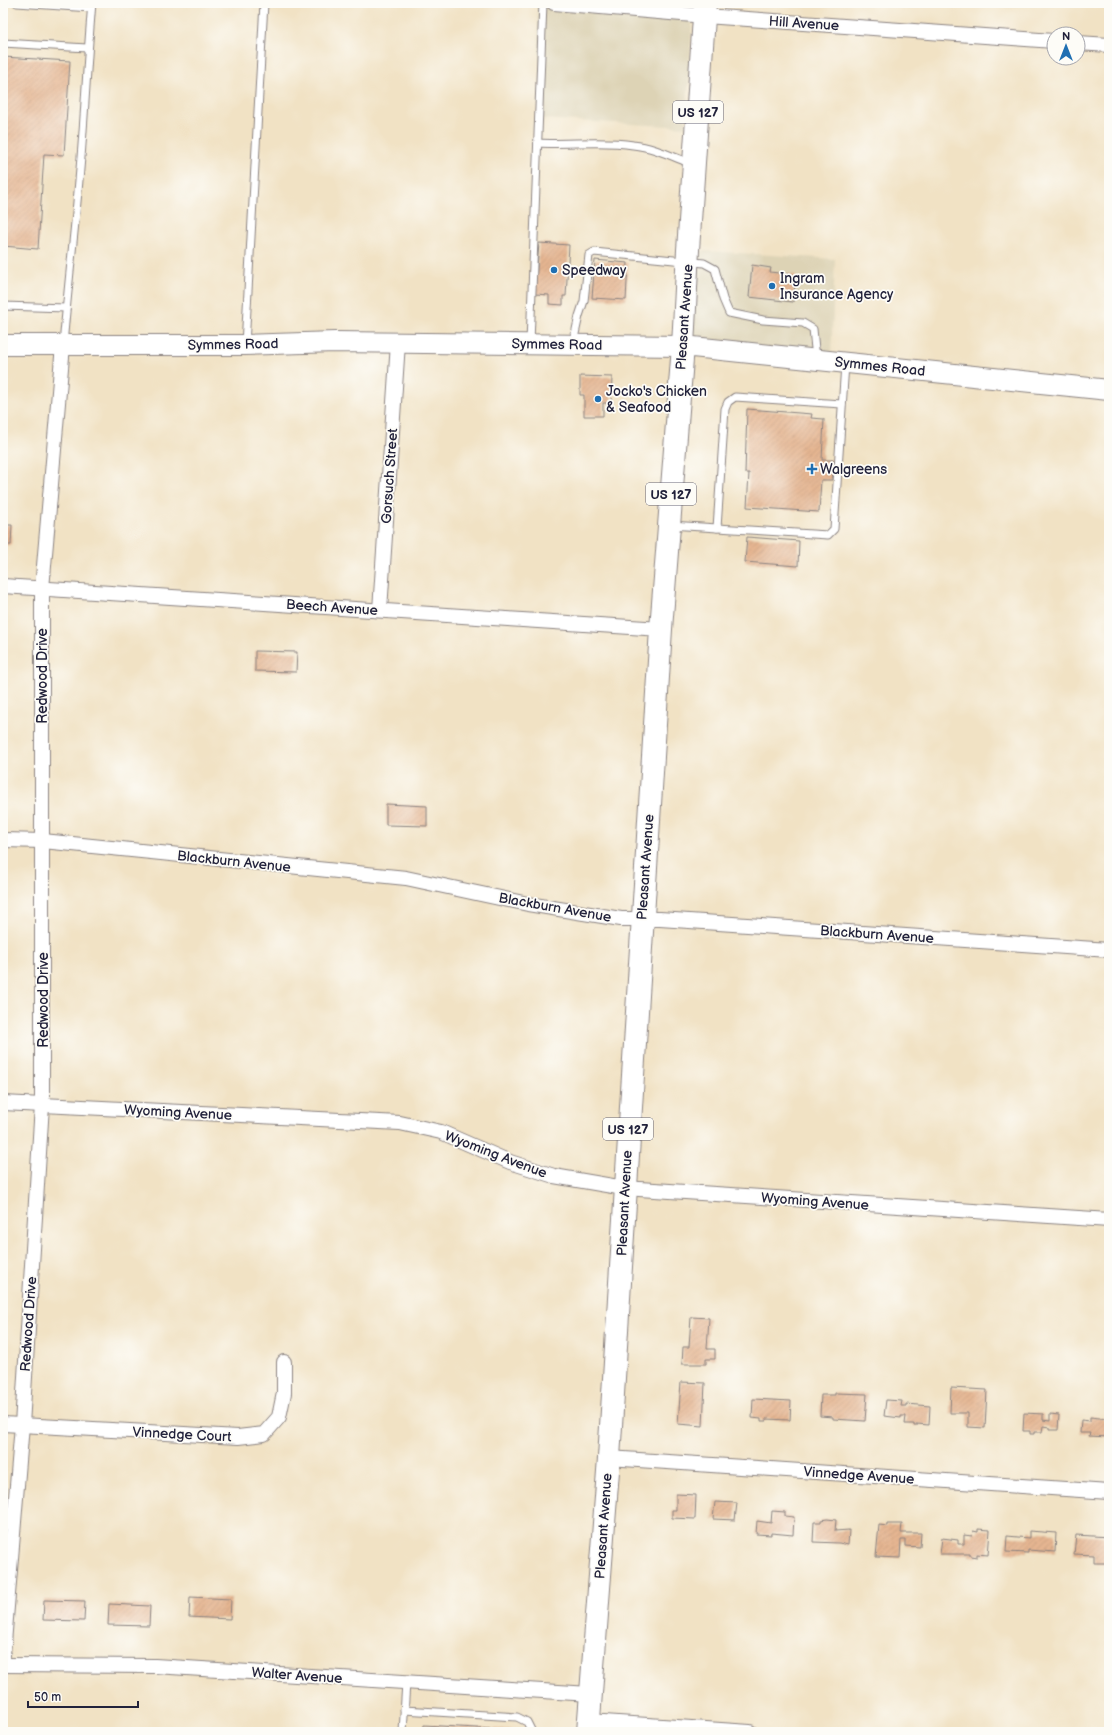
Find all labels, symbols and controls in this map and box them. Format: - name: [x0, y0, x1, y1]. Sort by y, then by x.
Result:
- street label: Hill Avenue: [768, 13, 840, 34]
- north arrow: [1046, 26, 1086, 66]
- text: N: [1062, 30, 1070, 43]
- road number: US 127: [673, 101, 723, 123]
- place label: Speedway: [562, 262, 627, 279]
- street label: Pleasant Avenue: [672, 264, 697, 370]
- marker: Speedway: [549, 265, 559, 275]
- place label: Ingram Insurance Agency: [780, 270, 894, 303]
- marker: Ingram Insurance Agency: [767, 281, 777, 291]
- street label: Symmes Road: [187, 335, 279, 354]
- street label: Symmes Road: [511, 335, 603, 354]
- street label: Symmes Road: [834, 353, 926, 380]
- place label: Jocko's Chicken & Seafood: [606, 383, 707, 416]
- marker: Jocko's Chicken & Seafood: [593, 394, 603, 404]
- street label: Gorsuch Street: [378, 427, 401, 524]
- place label: Walgreens: [820, 461, 887, 478]
- marker: Walgreens: [807, 464, 817, 474]
- road number: US 127: [646, 483, 696, 505]
- street label: Beech Avenue: [285, 596, 379, 619]
- street label: Redwood Drive: [34, 628, 51, 724]
- street label: Pleasant Avenue: [633, 814, 658, 920]
- street label: Blackburn Avenue: [176, 847, 292, 876]
- street label: Blackburn Avenue: [497, 889, 613, 926]
- street label: Blackburn Avenue: [819, 922, 934, 947]
- street label: Redwood Drive: [35, 952, 52, 1048]
- street label: Wyoming Avenue: [124, 1101, 232, 1124]
- road number: US 127: [603, 1118, 653, 1140]
- street label: Wyoming Avenue: [442, 1127, 549, 1182]
- street label: Pleasant Avenue: [613, 1150, 636, 1256]
- street label: Wyoming Avenue: [760, 1189, 869, 1214]
- street label: Redwood Drive: [17, 1276, 40, 1372]
- street label: Vinnedge Court: [132, 1423, 233, 1446]
- street label: Vinnedge Avenue: [803, 1463, 915, 1488]
- street label: Pleasant Avenue: [591, 1473, 616, 1579]
- street label: Walter Avenue: [251, 1664, 343, 1687]
- scale bar: [28, 1683, 138, 1709]
- text: 50 m: [34, 1690, 61, 1705]

